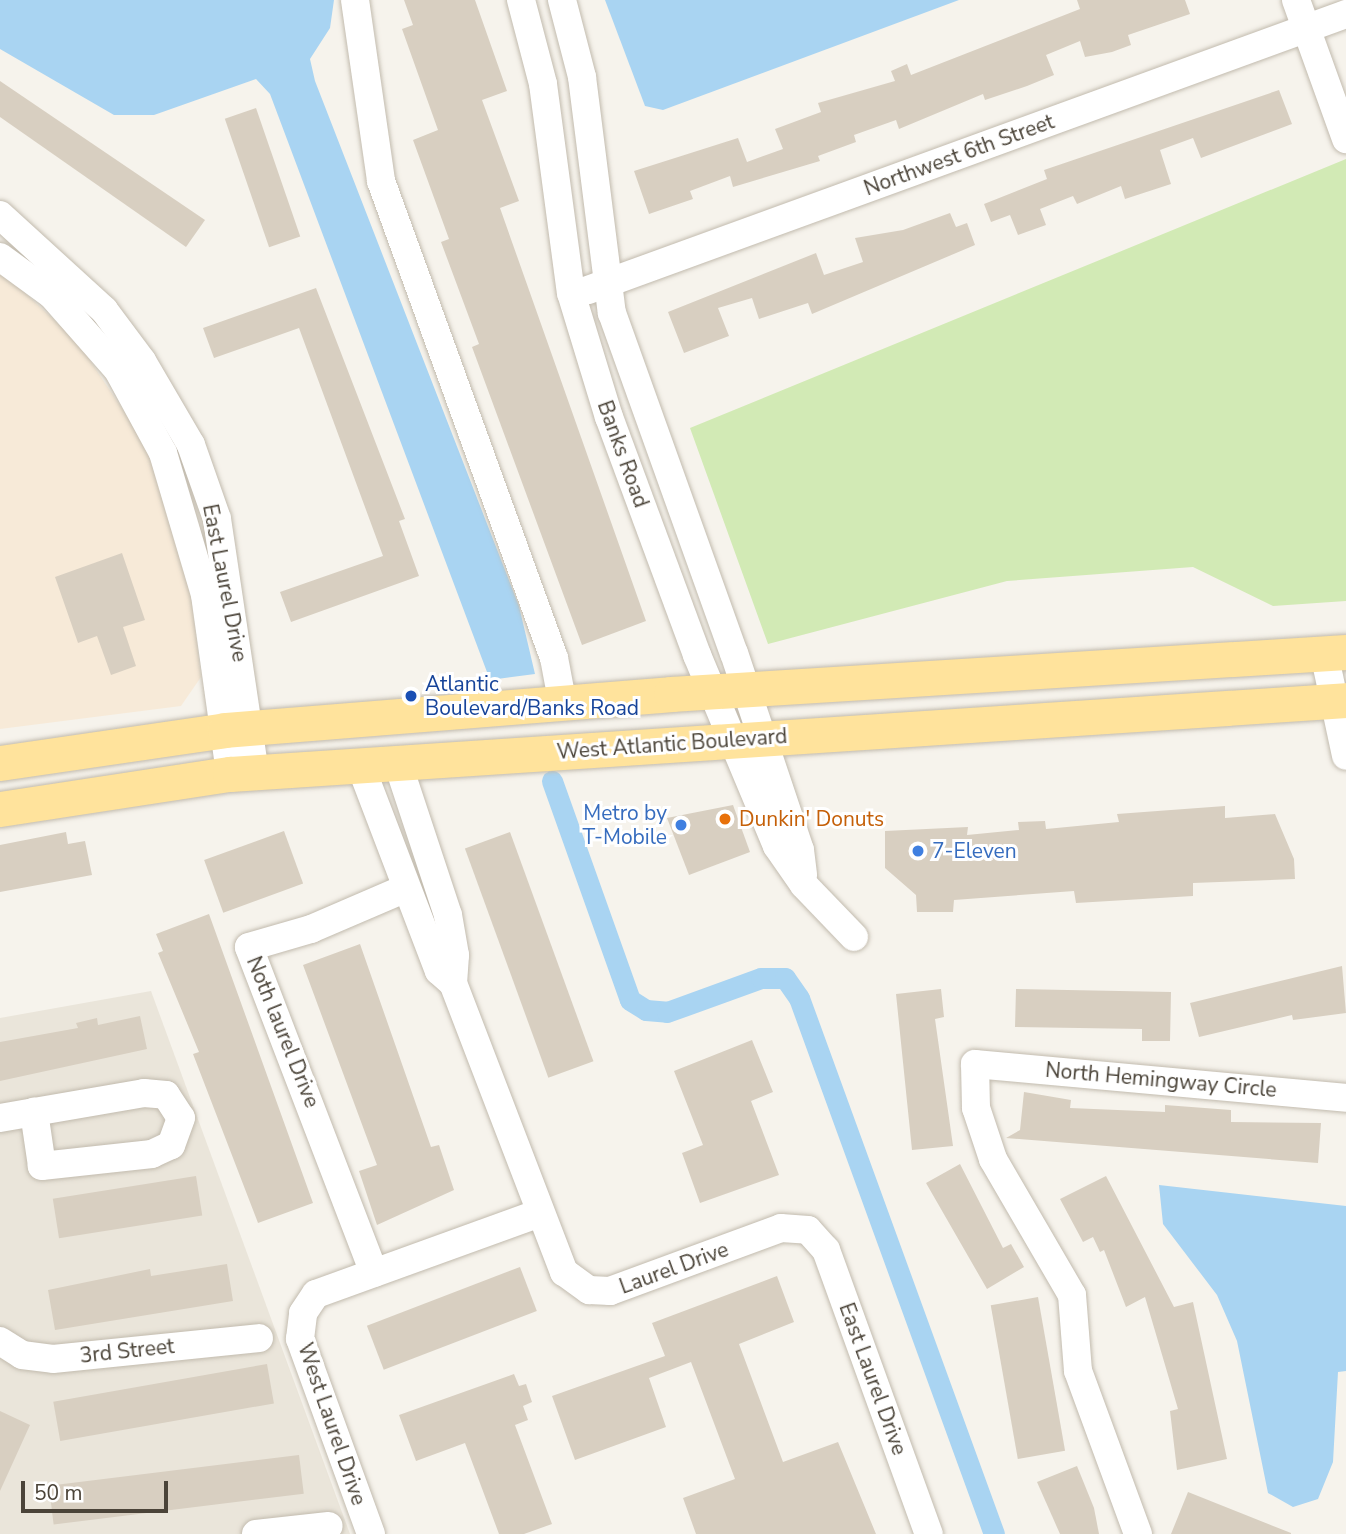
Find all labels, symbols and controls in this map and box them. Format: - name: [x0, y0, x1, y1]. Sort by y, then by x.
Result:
- street label: Northwest 6th Street: [861, 109, 1057, 201]
- street label: Banks Road: [592, 397, 654, 511]
- street label: East Laurel Drive: [197, 502, 253, 664]
- place label: Atlantic Boulevard/Banks Road: [425, 671, 639, 721]
- marker: Atlantic Boulevard/Banks Road: [403, 688, 419, 704]
- street label: West Atlantic Boulevard: [556, 723, 788, 765]
- place label: Metro by T-Mobile: [582, 800, 667, 850]
- place label: Dunkin' Donuts: [739, 806, 884, 832]
- marker: Dunkin' Donuts: [717, 811, 733, 827]
- marker: Metro by T-Mobile: [673, 817, 689, 833]
- place label: 7-Eleven: [932, 838, 1017, 864]
- marker: 7-Eleven: [910, 843, 926, 859]
- street label: Noth laurel Drive: [241, 953, 325, 1111]
- street label: North Hemingway Circle: [1044, 1057, 1278, 1103]
- street label: Laurel Drive: [616, 1237, 732, 1299]
- street label: East Laurel Drive: [834, 1299, 912, 1459]
- street label: 3rd Street: [78, 1334, 176, 1368]
- street label: West Laurel Drive: [292, 1339, 372, 1509]
- scale bar: [24, 1468, 172, 1512]
- text: 50 m: [34, 1479, 83, 1507]

